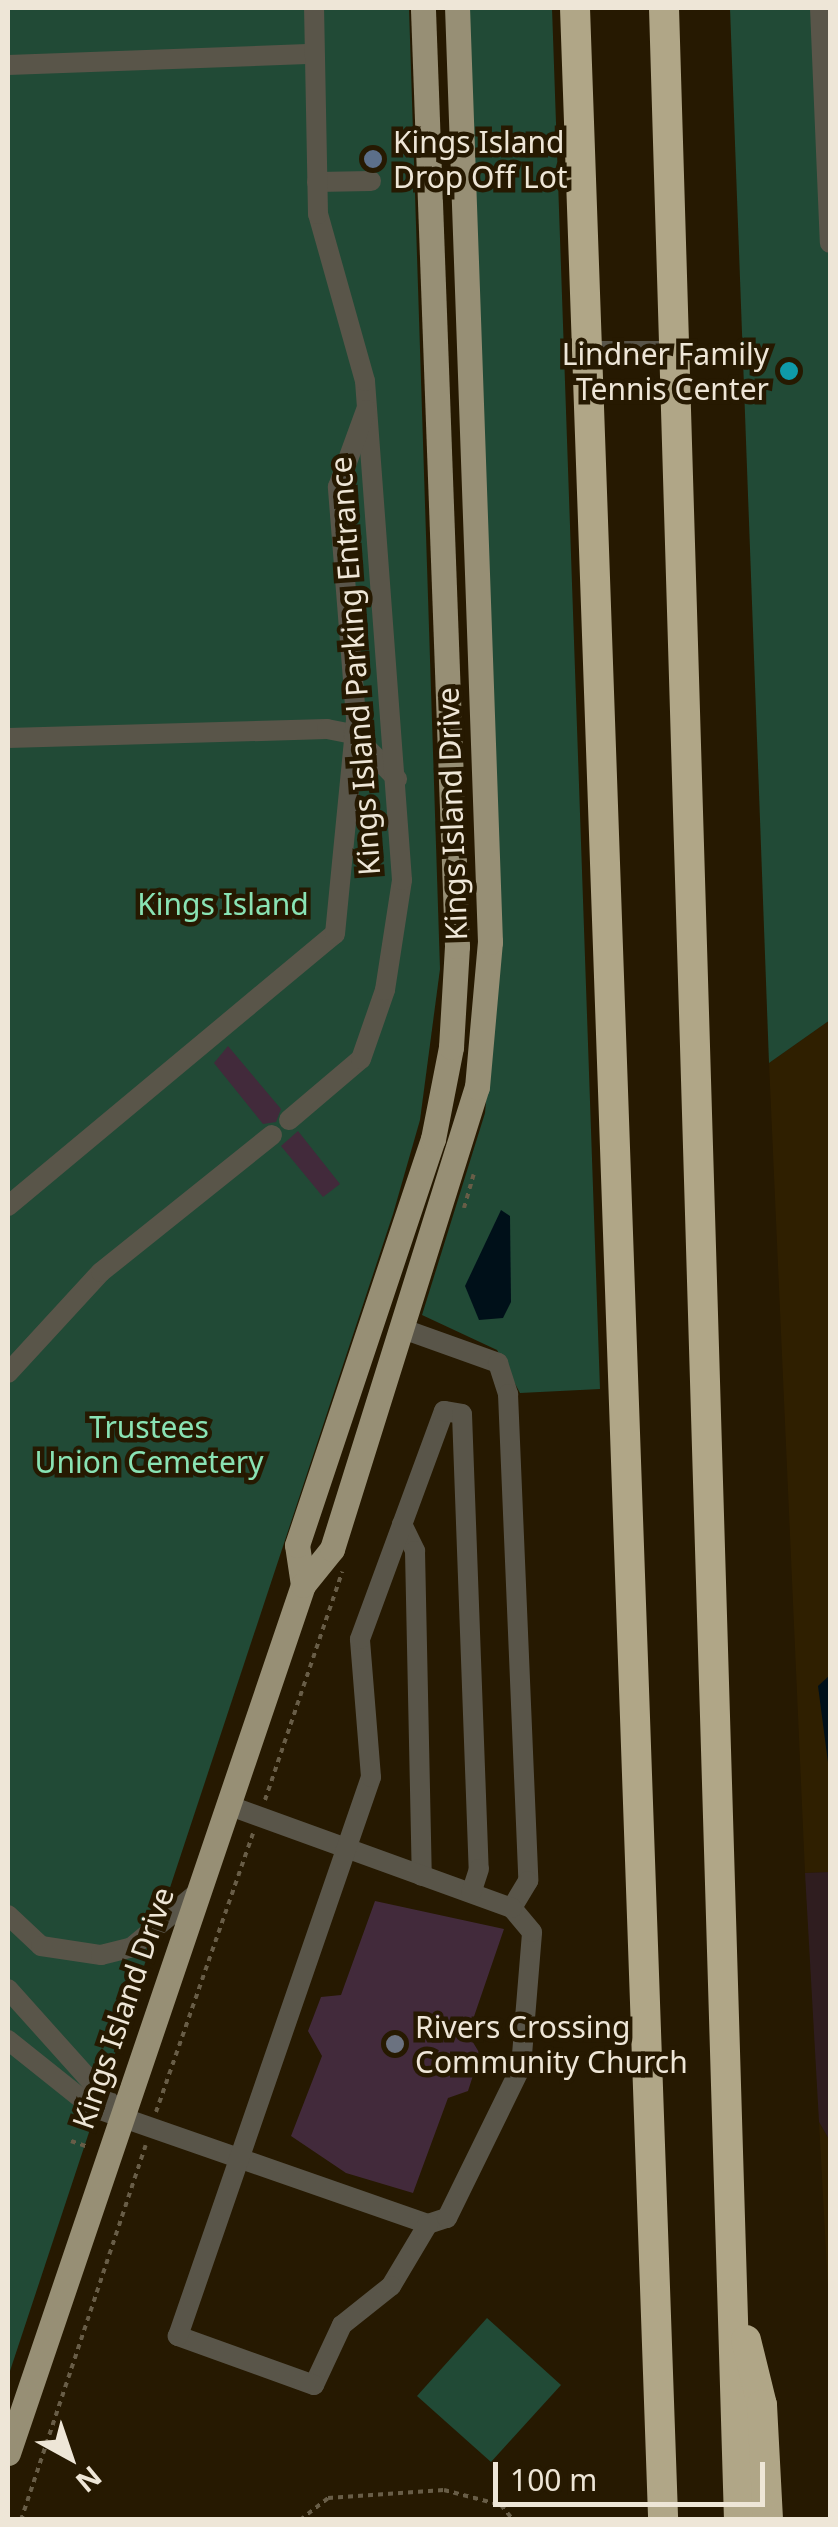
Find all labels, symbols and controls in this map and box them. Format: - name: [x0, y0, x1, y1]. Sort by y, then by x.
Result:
- place label: Kings Island Drop Off Lot: [393, 124, 568, 194]
- marker: Kings Island Drop Off Lot: [362, 148, 384, 170]
- place label: Lindner Family Tennis Center: [562, 336, 769, 406]
- marker: Lindner Family Tennis Center: [778, 360, 800, 382]
- street label: Kings Island Parking Entrance: [322, 455, 388, 877]
- street label: Kings Island Drive: [430, 687, 474, 941]
- park label: Kings Island: [137, 886, 309, 922]
- park label: Trustees Union Cemetery: [35, 1409, 263, 1480]
- street label: Kings Island Drive: [65, 1882, 181, 2134]
- place label: Rivers Crossing Community Church: [415, 2009, 688, 2080]
- marker: Rivers Crossing Community Church: [384, 2033, 406, 2055]
- north arrow: [20, 2407, 120, 2507]
- scale bar: [498, 2442, 770, 2504]
- text: N: [68, 2458, 110, 2502]
- text: 100 m: [510, 2459, 597, 2500]

